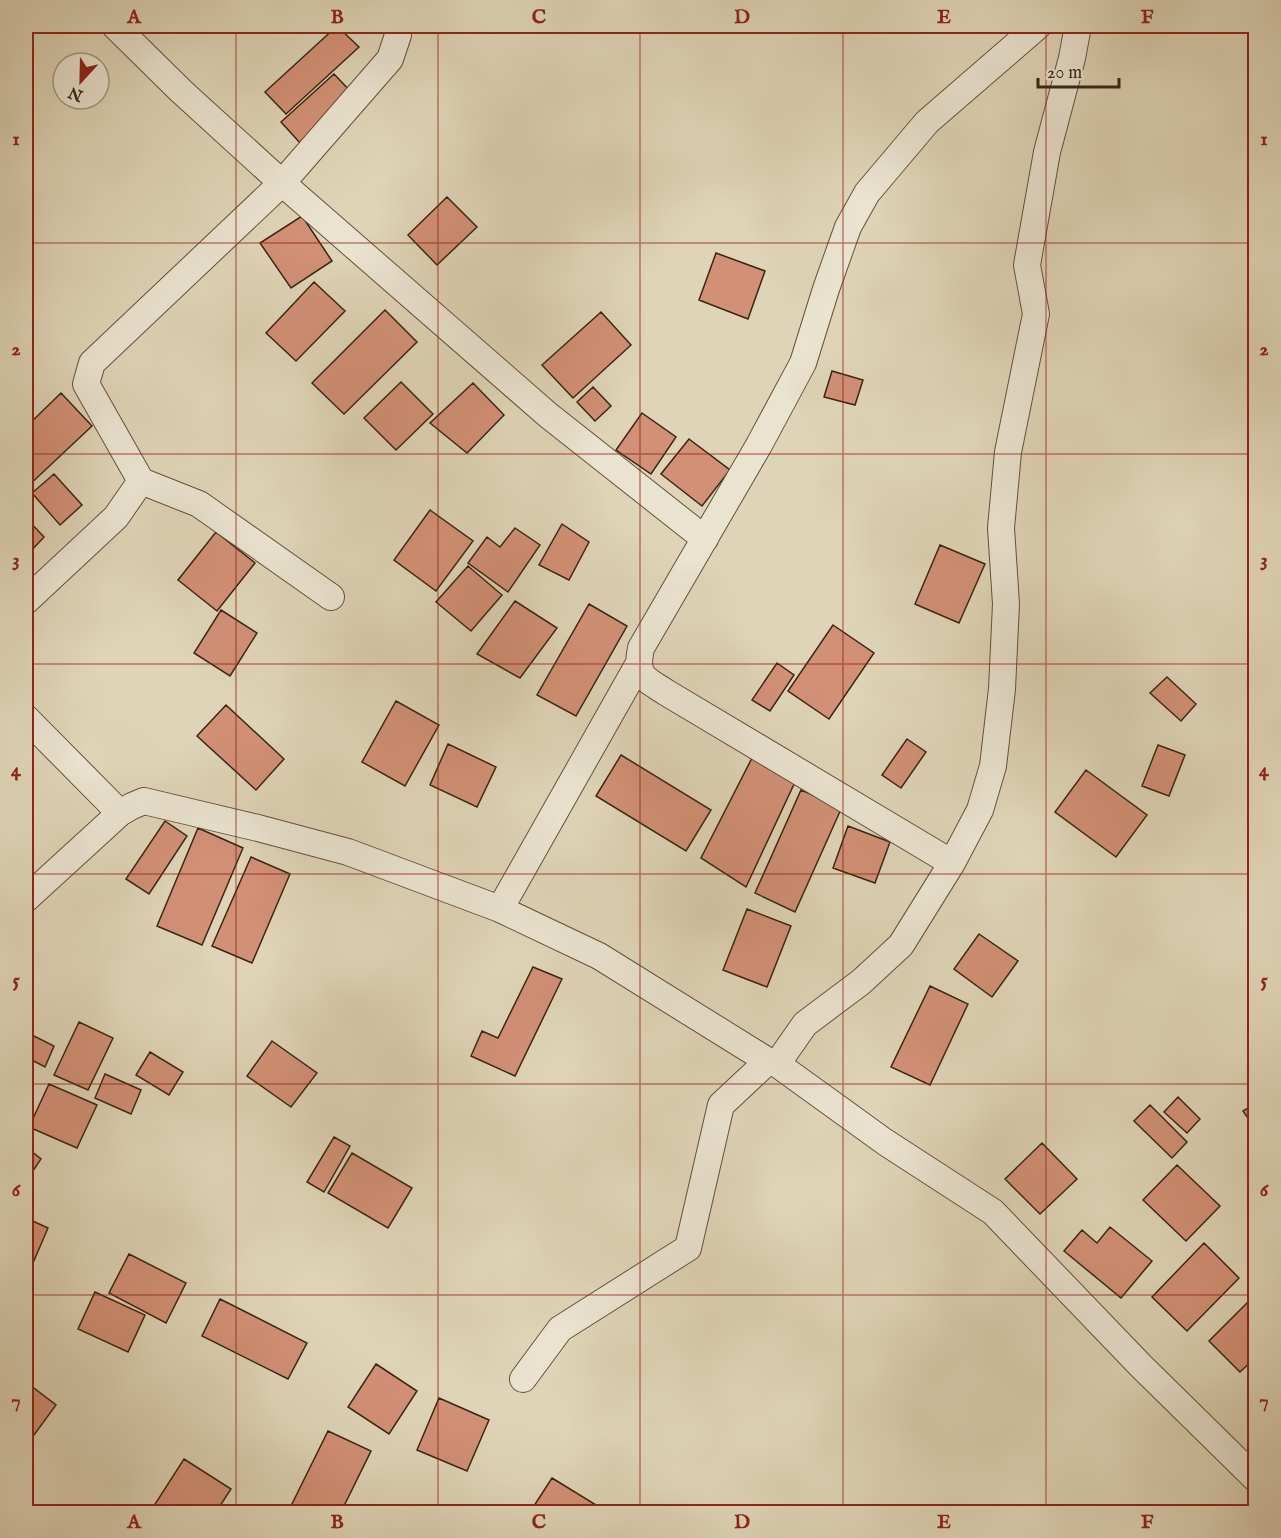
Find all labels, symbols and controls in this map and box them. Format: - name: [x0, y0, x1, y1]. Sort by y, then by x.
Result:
- text: A: [126, 5, 142, 30]
- text: B: [330, 5, 344, 30]
- text: C: [532, 5, 546, 30]
- text: D: [734, 5, 750, 30]
- text: E: [937, 5, 951, 30]
- text: F: [1141, 5, 1154, 30]
- north arrow: [51, 51, 111, 111]
- scale bar: [1038, 51, 1119, 89]
- text: 20 m: [1047, 62, 1082, 85]
- text: N: [66, 81, 87, 105]
- text: 1: [12, 127, 20, 152]
- text: 1: [1260, 127, 1268, 152]
- text: 2: [11, 337, 21, 362]
- text: 2: [1259, 337, 1269, 362]
- text: 3: [12, 548, 20, 573]
- text: 3: [1260, 548, 1268, 573]
- text: 4: [11, 758, 22, 783]
- text: 4: [1259, 758, 1270, 783]
- text: 5: [12, 968, 20, 993]
- text: 5: [1260, 968, 1268, 993]
- text: 6: [12, 1178, 22, 1203]
- text: 6: [1260, 1178, 1270, 1203]
- text: 7: [11, 1389, 21, 1414]
- text: 7: [1259, 1389, 1269, 1414]
- text: A: [126, 1510, 142, 1535]
- text: B: [330, 1510, 344, 1535]
- text: C: [532, 1510, 546, 1535]
- text: D: [734, 1510, 750, 1535]
- text: E: [937, 1510, 951, 1535]
- text: F: [1141, 1510, 1154, 1535]

